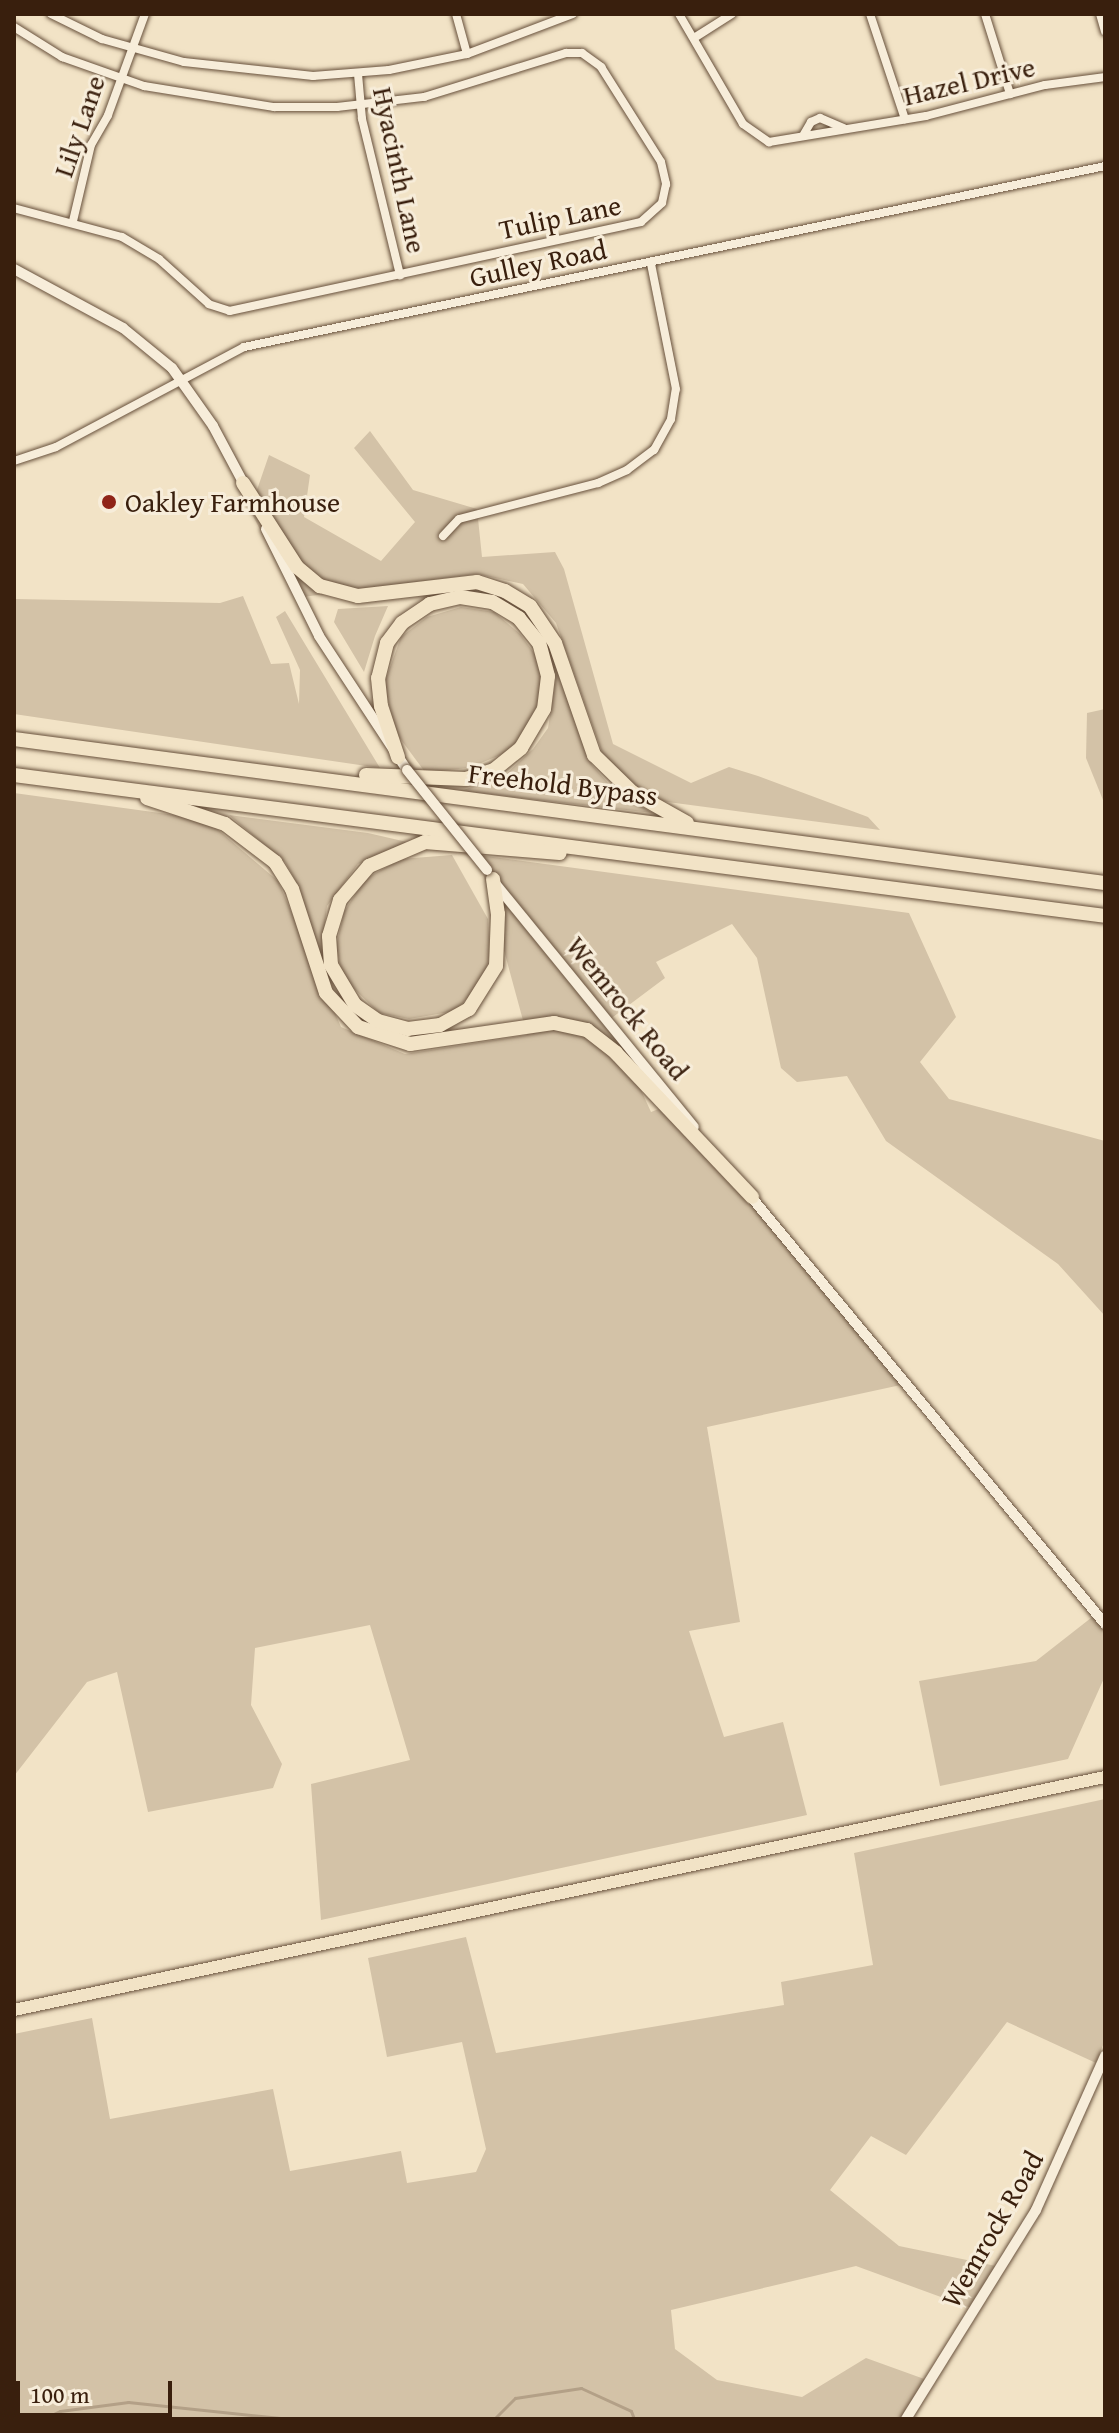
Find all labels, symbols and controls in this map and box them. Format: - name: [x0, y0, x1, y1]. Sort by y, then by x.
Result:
- street label: Hazel Drive: [900, 50, 1038, 112]
- street label: Lily Lane: [46, 71, 112, 181]
- street label: Hyacinth Lane: [366, 84, 434, 256]
- street label: Tulip Lane: [496, 188, 624, 246]
- street label: Gulley Road: [466, 232, 610, 294]
- place label: Oakley Farmhouse: [125, 485, 340, 519]
- marker: Oakley Farmhouse: [100, 493, 118, 511]
- street label: Freehold Bypass: [466, 756, 660, 812]
- street label: Wemrock Road: [560, 929, 696, 1087]
- street label: Wemrock Road: [934, 2145, 1050, 2313]
- scale bar: [20, 2365, 176, 2415]
- text: 100 m: [30, 2377, 90, 2412]

